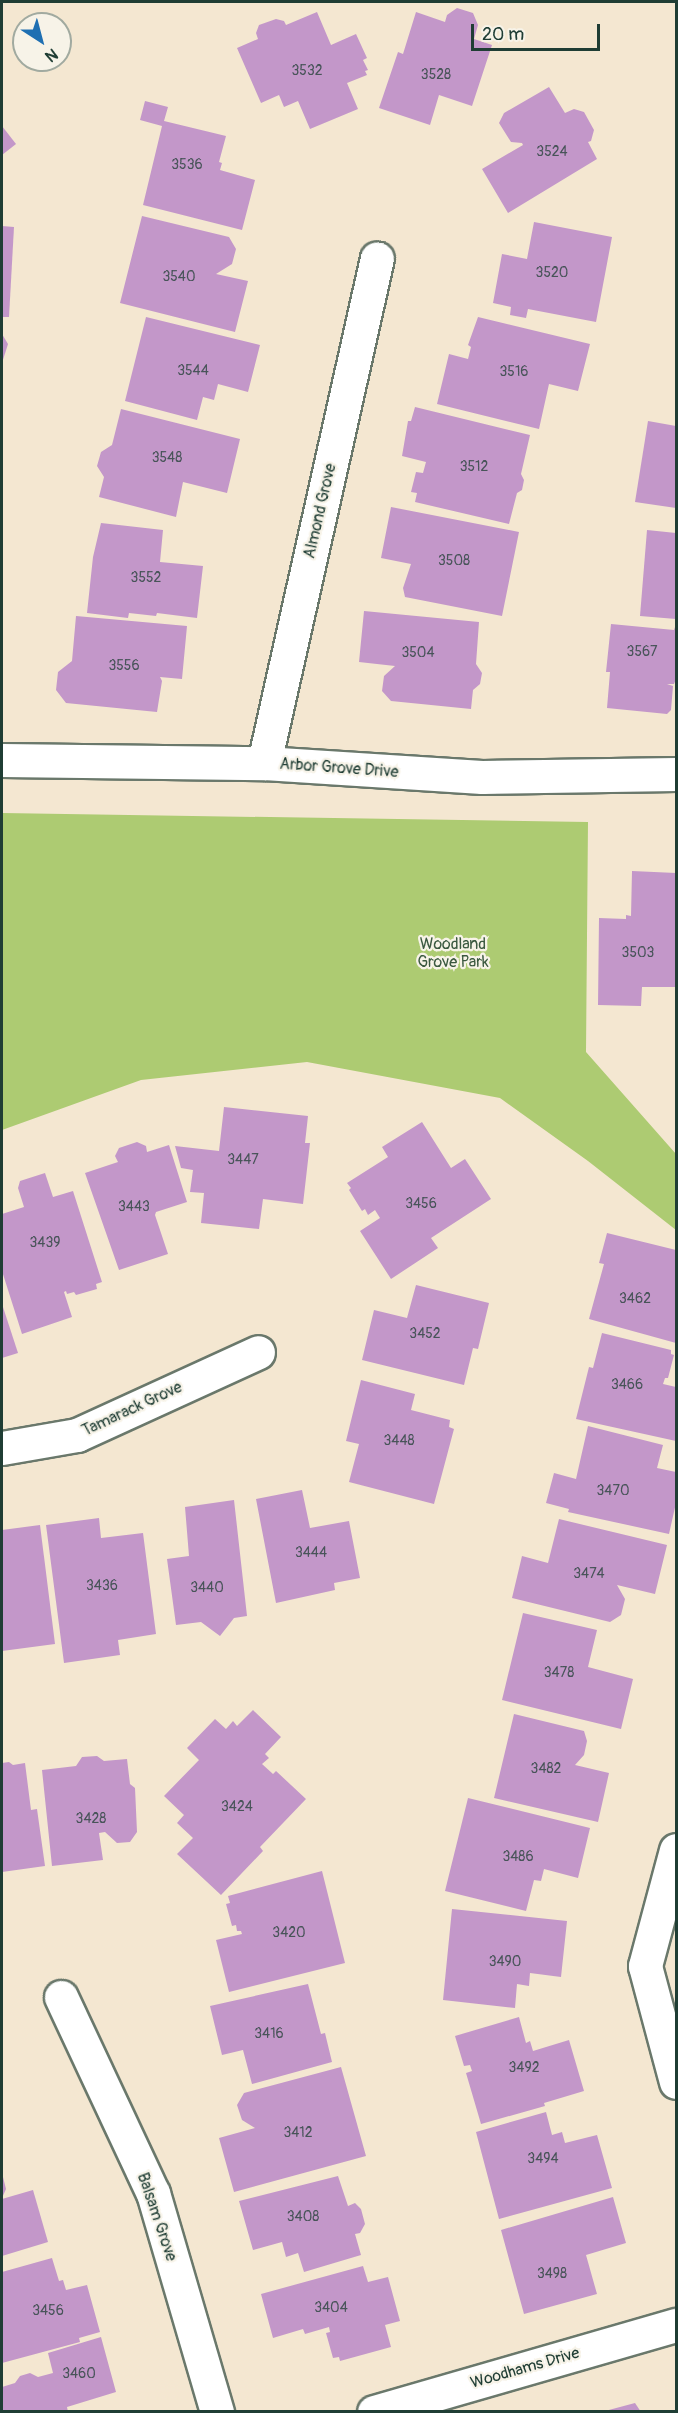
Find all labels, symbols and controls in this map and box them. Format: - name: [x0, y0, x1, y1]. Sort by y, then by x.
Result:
- north arrow: [12, 12, 72, 72]
- scale bar: [474, 12, 603, 50]
- text: 20 m: [482, 23, 524, 46]
- text: N: [41, 44, 62, 66]
- house number: 3532: [291, 63, 323, 79]
- house number: 3528: [421, 67, 451, 83]
- house number: 3524: [536, 144, 568, 160]
- house number: 3536: [171, 157, 203, 173]
- house number: 3520: [536, 265, 568, 281]
- house number: 3540: [162, 269, 196, 285]
- house number: 3544: [177, 363, 209, 379]
- house number: 3516: [499, 364, 529, 380]
- house number: 3548: [152, 450, 182, 466]
- house number: 3512: [460, 459, 488, 475]
- street label: Almond Grove: [300, 462, 340, 560]
- house number: 3508: [438, 553, 470, 569]
- house number: 3552: [131, 570, 161, 586]
- house number: 3567: [627, 644, 657, 660]
- house number: 3504: [401, 645, 435, 661]
- house number: 3556: [108, 658, 140, 674]
- street label: Arbor Grove Drive: [279, 754, 399, 782]
- park label: Woodland Grove Park: [417, 934, 489, 972]
- house number: 3503: [622, 945, 654, 961]
- house number: 3447: [227, 1152, 259, 1168]
- house number: 3456: [405, 1196, 437, 1212]
- house number: 3443: [118, 1199, 150, 1215]
- house number: 3439: [30, 1235, 60, 1251]
- house number: 3462: [619, 1291, 651, 1307]
- house number: 3452: [409, 1326, 441, 1342]
- street label: Tamarack Grove: [79, 1377, 185, 1441]
- house number: 3466: [611, 1377, 643, 1393]
- house number: 3448: [383, 1433, 415, 1449]
- house number: 3470: [597, 1483, 629, 1499]
- house number: 3444: [295, 1545, 327, 1561]
- house number: 3474: [573, 1566, 605, 1582]
- house number: 3436: [86, 1578, 118, 1594]
- house number: 3440: [190, 1580, 224, 1596]
- house number: 3478: [544, 1665, 574, 1681]
- house number: 3482: [531, 1761, 561, 1777]
- house number: 3424: [221, 1799, 253, 1815]
- house number: 3428: [76, 1811, 106, 1827]
- house number: 3486: [502, 1849, 534, 1865]
- house number: 3420: [272, 1925, 306, 1941]
- house number: 3490: [489, 1954, 521, 1970]
- house number: 3416: [254, 2026, 284, 2042]
- house number: 3492: [509, 2060, 539, 2076]
- house number: 3412: [283, 2125, 313, 2141]
- house number: 3494: [527, 2151, 559, 2167]
- street label: Balsam Grove: [133, 2170, 181, 2264]
- house number: 3408: [287, 2209, 319, 2225]
- house number: 3498: [537, 2266, 567, 2282]
- house number: 3404: [314, 2300, 348, 2316]
- house number: 3456: [32, 2303, 64, 2319]
- street label: Woodhams Drive: [468, 2343, 582, 2393]
- house number: 3460: [62, 2366, 96, 2382]

